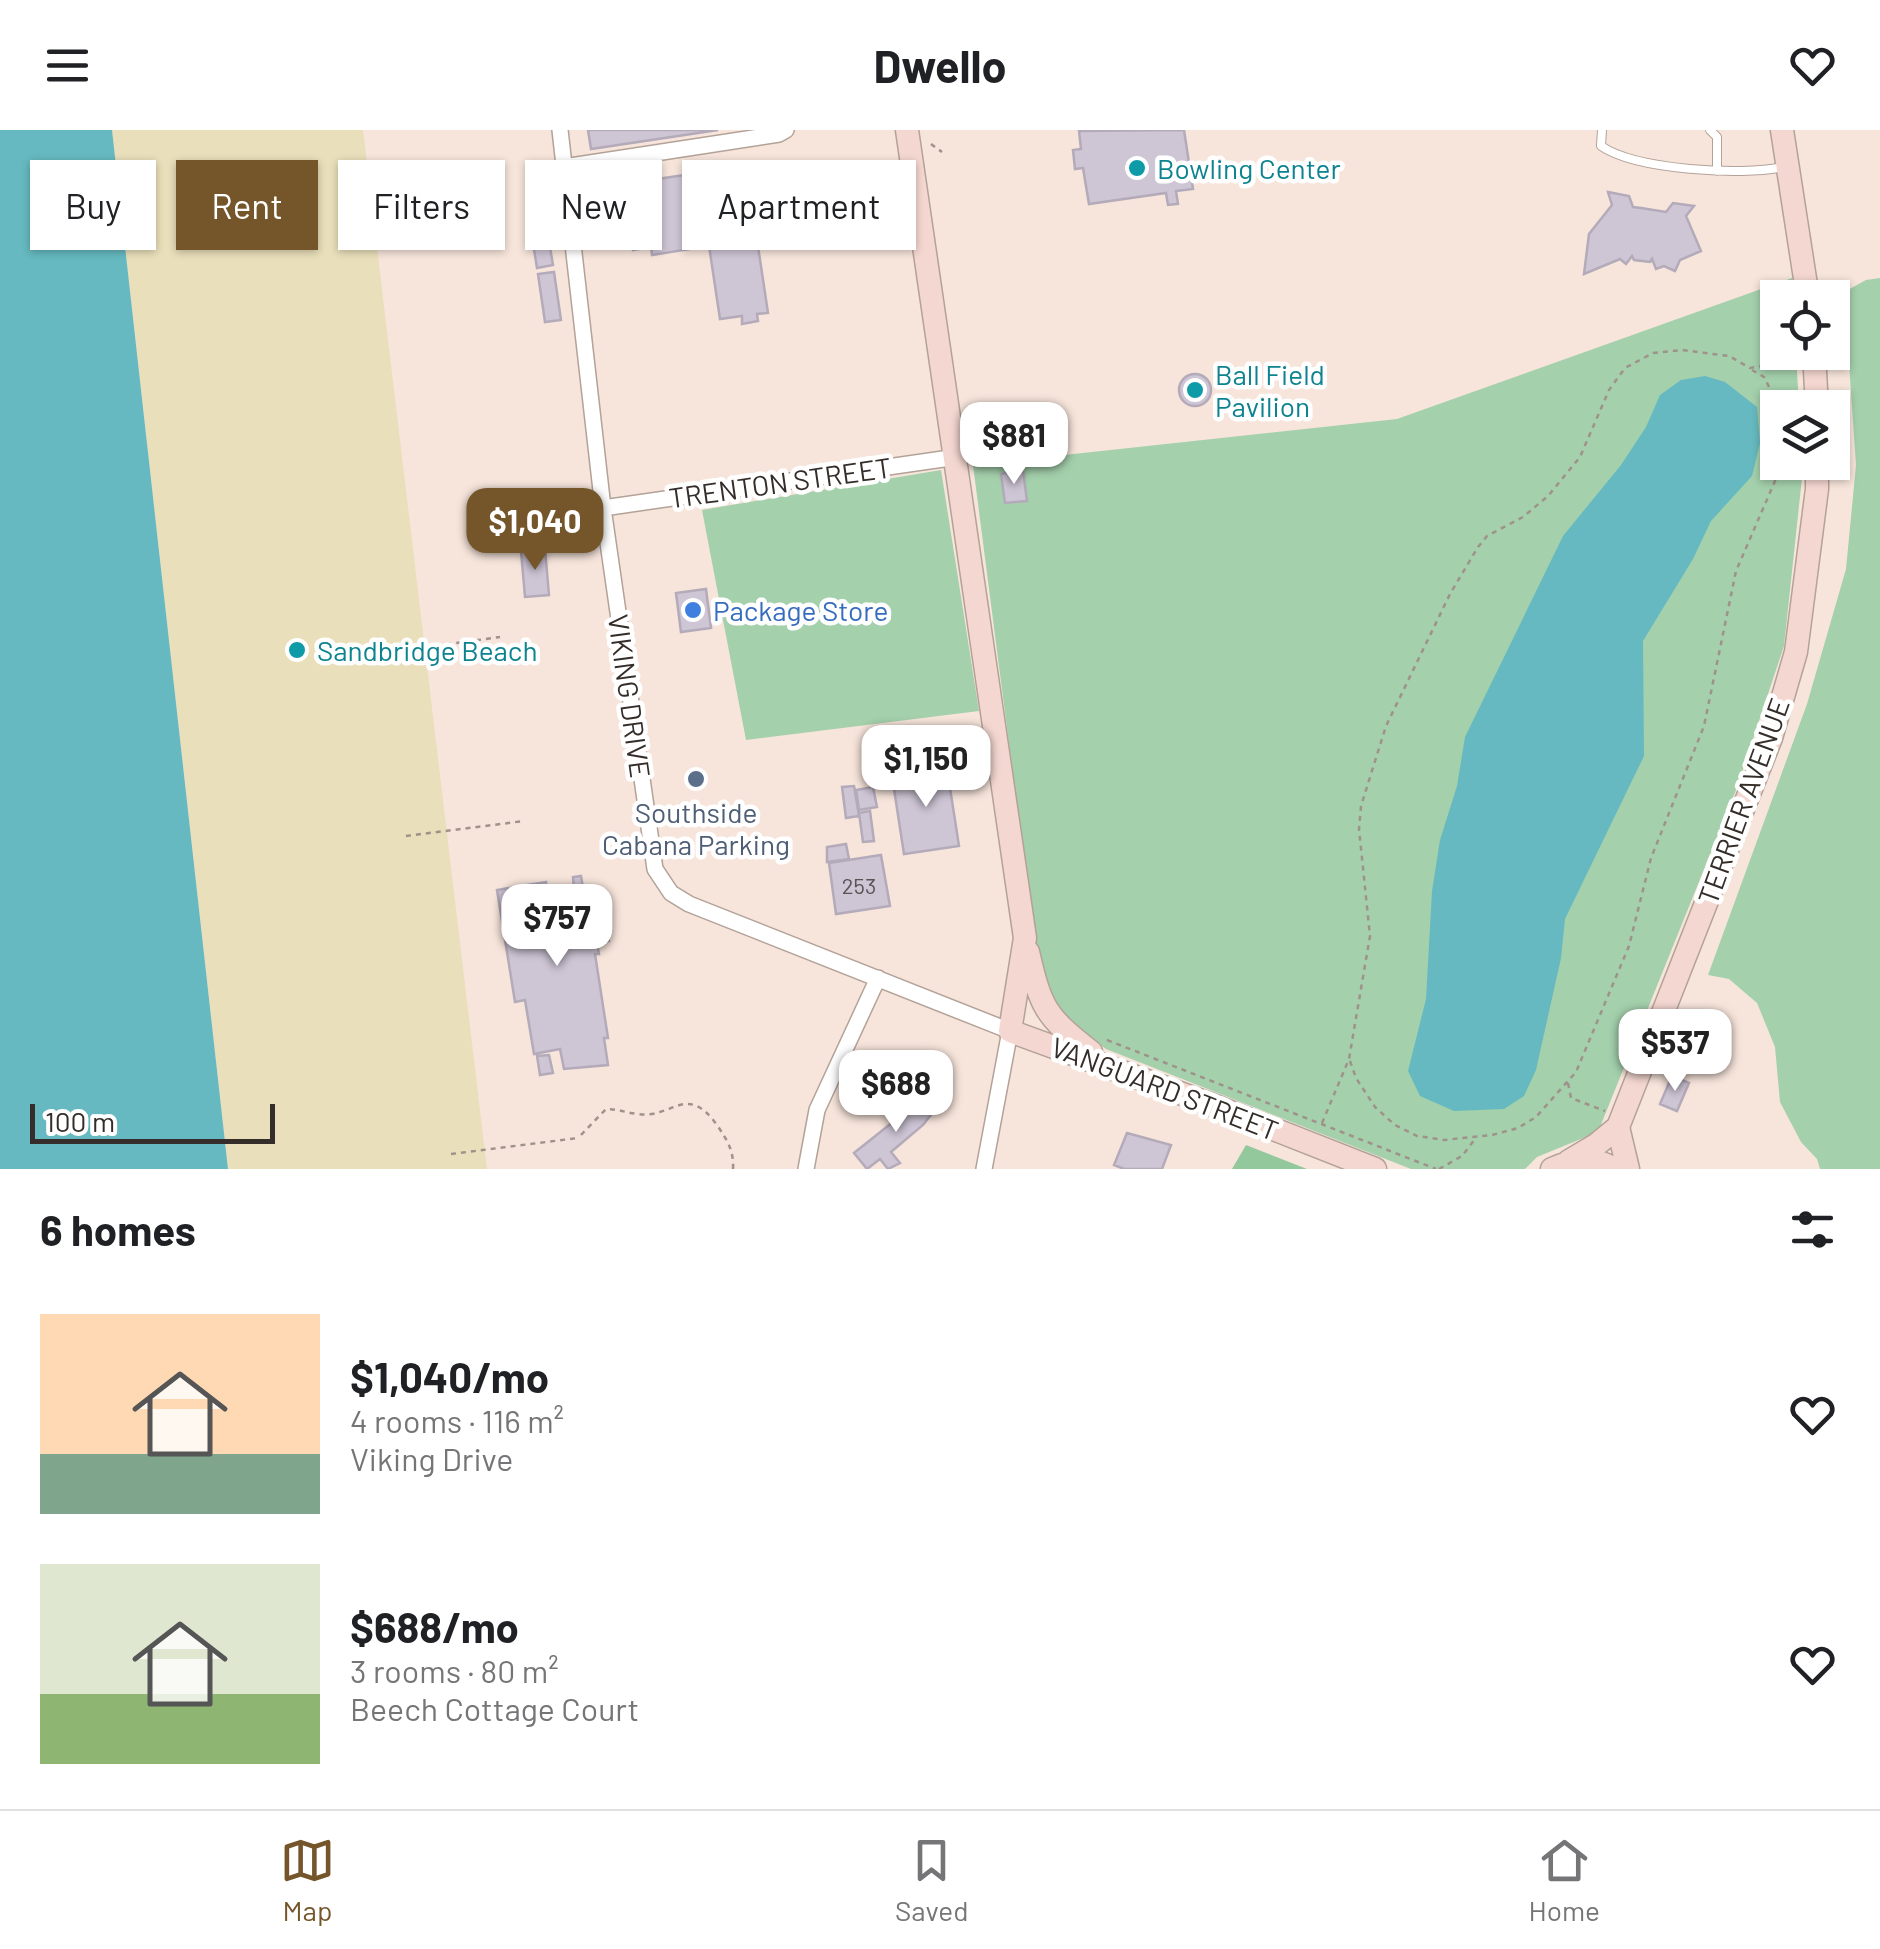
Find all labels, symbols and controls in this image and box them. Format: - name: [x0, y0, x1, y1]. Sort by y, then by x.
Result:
- icon: menu: [40, 38, 95, 93]
- text: Dwello: [873, 38, 1007, 92]
- icon: heart: [1785, 38, 1840, 93]
- place label: Bowling Center: [1157, 151, 1341, 185]
- marker: Bowling Center: [1126, 157, 1148, 179]
- chip: Buy: [30, 160, 156, 250]
- chip: Rent: [176, 160, 318, 250]
- chip: Filters: [338, 160, 505, 250]
- chip: New: [525, 160, 662, 250]
- chip: Apartment: [682, 160, 916, 250]
- map controls: [1760, 280, 1850, 480]
- button: locate: [1760, 280, 1850, 370]
- place label: Ball Field Pavilion: [1215, 357, 1325, 423]
- marker: Ball Field Pavilion: [1184, 379, 1206, 401]
- button: layers: [1760, 390, 1850, 480]
- pin: $881: [955, 402, 1073, 487]
- text: $881: [982, 415, 1046, 453]
- street label: TRENTON STREET: [667, 450, 893, 514]
- pin: $1,040: [454, 488, 616, 573]
- text: $1,040: [488, 501, 582, 539]
- place label: Package Store: [713, 593, 888, 627]
- marker: Package Store: [682, 599, 704, 621]
- street label: VIKING DRIVE: [602, 612, 658, 780]
- place label: Sandbridge Beach: [317, 633, 538, 667]
- marker: Sandbridge Beach: [286, 639, 308, 661]
- street label: TERRIER AVENUE: [1690, 693, 1796, 909]
- pin: $1,150: [845, 725, 1007, 810]
- text: $1,150: [884, 738, 968, 776]
- marker: Southside Cabana Parking: [685, 768, 707, 790]
- place label: Southside Cabana Parking: [602, 795, 790, 861]
- house number: 253: [842, 872, 876, 898]
- pin: $757: [498, 884, 616, 969]
- text: $757: [523, 897, 591, 935]
- pin: $537: [1616, 1009, 1734, 1094]
- text: $537: [1641, 1022, 1709, 1060]
- street label: VANGUARD STREET: [1047, 1029, 1283, 1147]
- pin: $688: [837, 1050, 955, 1135]
- text: $688: [861, 1063, 931, 1101]
- scale bar: [30, 1099, 275, 1144]
- text: 100 m: [45, 1104, 115, 1138]
- icon: filters: [1785, 1202, 1840, 1257]
- text: 6 homes: [40, 1204, 196, 1254]
- text: $1,040/mo: [350, 1351, 549, 1401]
- icon: home: [120, 1354, 240, 1474]
- icon: heart: [1785, 1387, 1840, 1442]
- text: 4 rooms · 116 m²: [350, 1401, 564, 1439]
- text: Viking Drive: [350, 1439, 513, 1477]
- text: $688/mo: [350, 1601, 519, 1651]
- icon: home: [120, 1604, 240, 1724]
- icon: heart: [1785, 1637, 1840, 1692]
- text: 3 rooms · 80 m²: [350, 1651, 559, 1689]
- text: Beech Cottage Court: [350, 1689, 639, 1727]
- tab: Map: [280, 1833, 335, 1927]
- tab: Saved: [895, 1833, 969, 1927]
- tab: Home: [1529, 1833, 1600, 1927]

